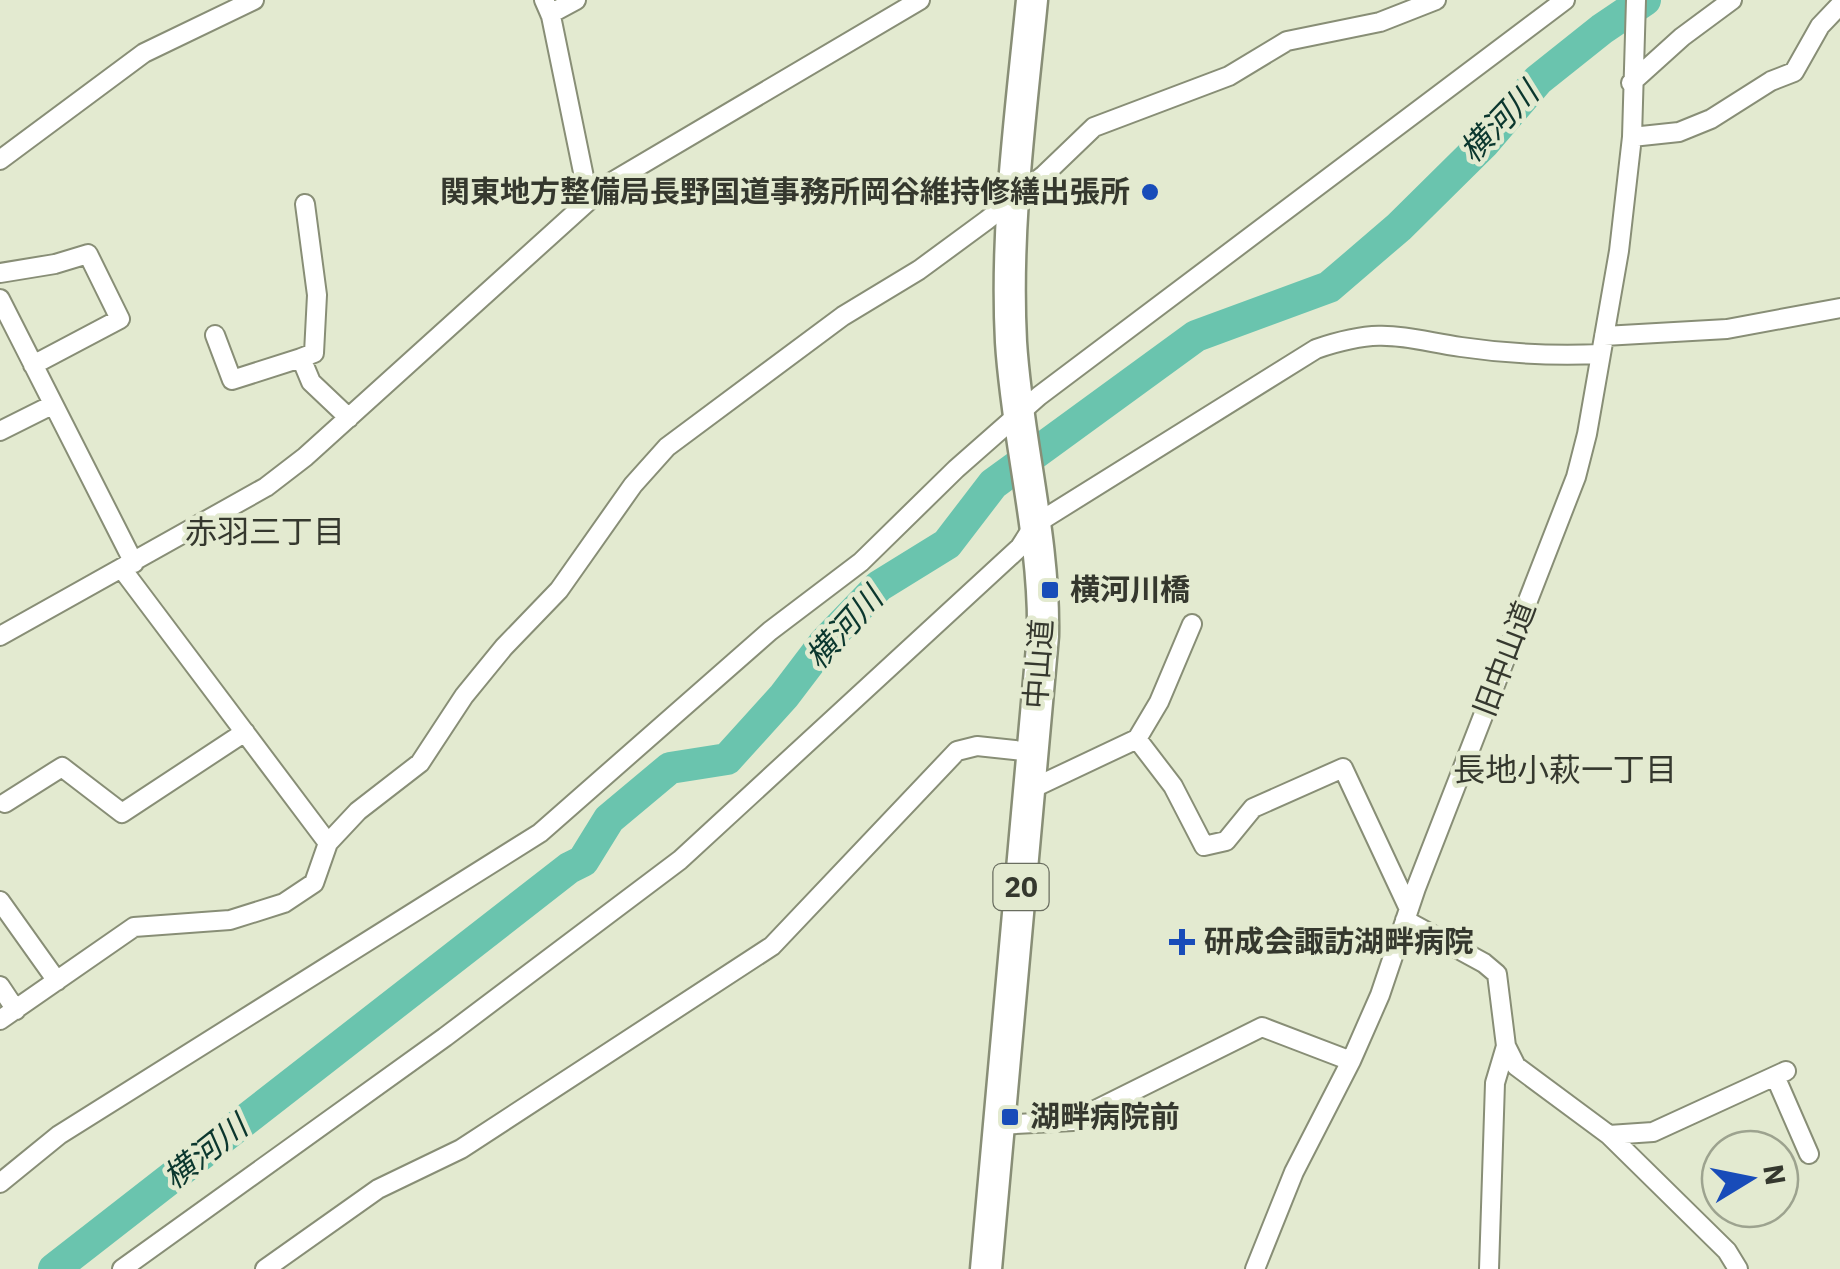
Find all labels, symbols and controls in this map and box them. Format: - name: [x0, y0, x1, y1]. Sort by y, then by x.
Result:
- water label: 横河川: [1450, 70, 1549, 170]
- place label: 関東地方整備局長野国道事務所岡谷維持修繕出張所: [440, 171, 1130, 210]
- marker: 関東地方整備局長野国道事務所岡谷維持修繕出張所: [1139, 181, 1161, 203]
- district label: 赤羽三丁目: [185, 510, 345, 552]
- place label: 横河川橋: [1070, 569, 1190, 608]
- water label: 横河川: [796, 575, 893, 677]
- marker: 横河川橋: [1039, 579, 1061, 601]
- street label: 旧中山道: [1464, 595, 1543, 721]
- street label: 中山道: [1015, 618, 1060, 710]
- district label: 長地小萩一丁目: [1453, 748, 1677, 790]
- road number: 20: [994, 864, 1048, 910]
- place label: 研成会諏訪湖畔病院: [1204, 921, 1474, 960]
- marker: 研成会諏訪湖畔病院: [1169, 929, 1195, 955]
- place label: 湖畔病院前: [1030, 1096, 1180, 1135]
- water label: 横河川: [154, 1103, 257, 1197]
- marker: 湖畔病院前: [999, 1106, 1021, 1128]
- north arrow: [1700, 1129, 1800, 1229]
- text: N: [1755, 1161, 1795, 1188]

